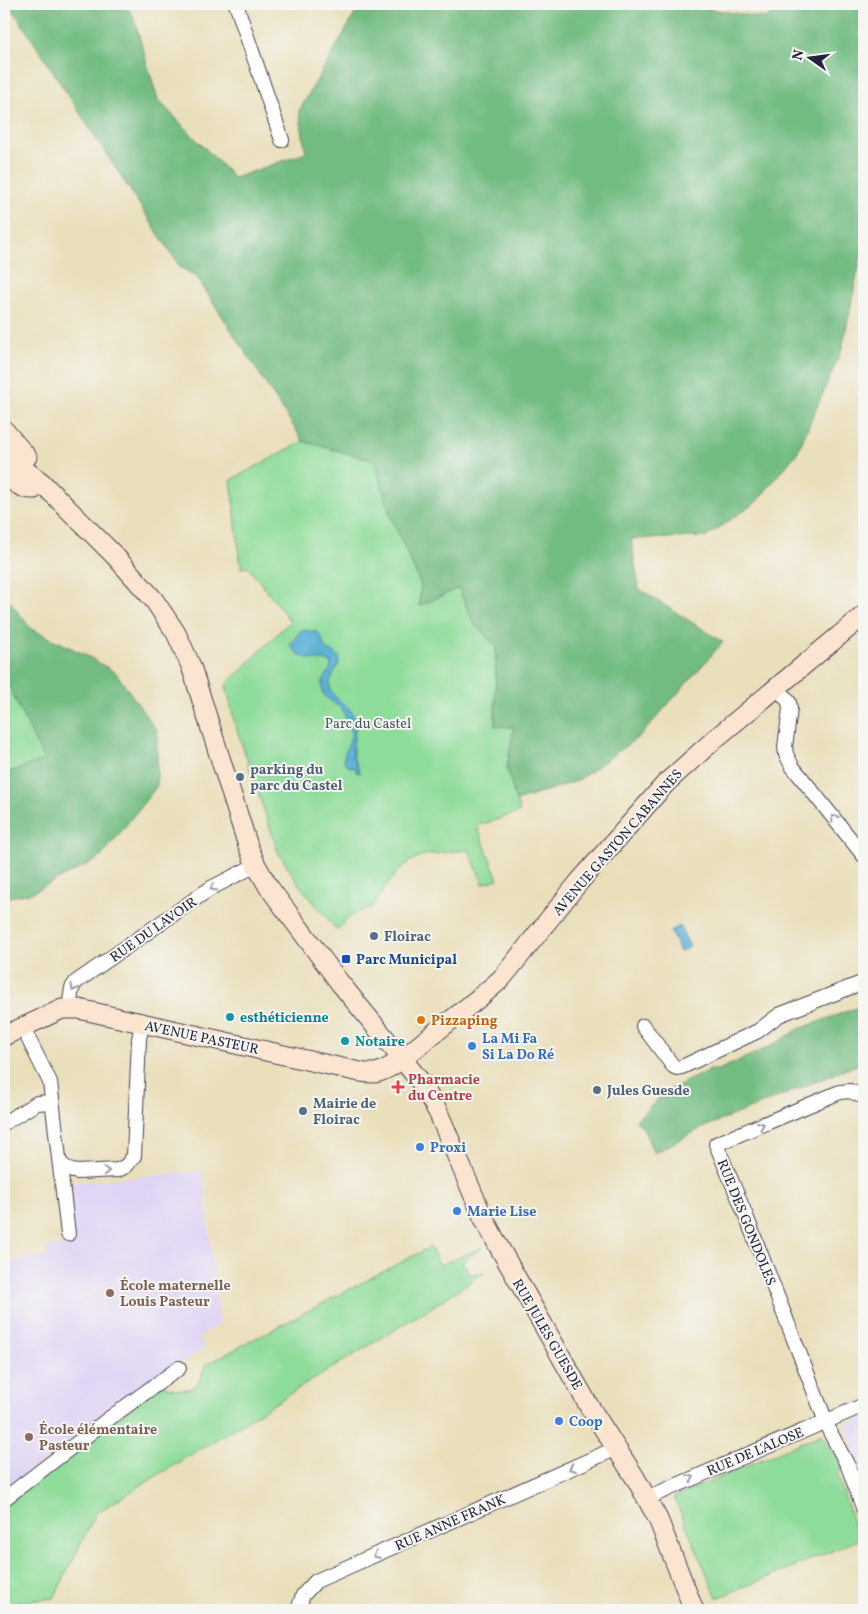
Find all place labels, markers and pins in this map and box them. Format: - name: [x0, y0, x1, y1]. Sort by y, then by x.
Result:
- place label: parking du parc du Castel: [250, 761, 343, 796]
- marker: parking du parc du Castel: [234, 771, 246, 783]
- place label: Floirac: [384, 928, 431, 947]
- marker: Floirac: [368, 930, 380, 942]
- place label: Parc Municipal: [356, 951, 457, 970]
- marker: Parc Municipal: [340, 953, 352, 965]
- place label: esthéticienne: [240, 1009, 329, 1028]
- marker: esthéticienne: [224, 1011, 236, 1023]
- place label: Pizzaping: [431, 1012, 498, 1031]
- marker: Pizzaping: [415, 1014, 427, 1026]
- place label: La Mi Fa Si La Do Ré: [482, 1030, 554, 1065]
- place label: Notaire: [355, 1033, 405, 1052]
- marker: Notaire: [339, 1035, 351, 1047]
- marker: La Mi Fa Si La Do Ré: [466, 1040, 478, 1052]
- place label: Pharmacie du Centre: [408, 1071, 480, 1106]
- marker: Pharmacie du Centre: [392, 1081, 404, 1093]
- place label: Jules Guesde: [606, 1082, 690, 1101]
- marker: Jules Guesde: [591, 1084, 603, 1096]
- place label: Mairie de Floirac: [313, 1095, 376, 1130]
- marker: Mairie de Floirac: [297, 1105, 309, 1117]
- place label: Proxi: [430, 1139, 466, 1158]
- marker: Proxi: [414, 1141, 426, 1153]
- place label: Marie Lise: [467, 1203, 537, 1222]
- marker: Marie Lise: [451, 1205, 463, 1217]
- place label: École maternelle Louis Pasteur: [120, 1277, 231, 1312]
- marker: École maternelle Louis Pasteur: [104, 1287, 116, 1299]
- place label: Coop: [569, 1413, 603, 1432]
- marker: Coop: [553, 1415, 565, 1427]
- place label: École élémentaire Pasteur: [39, 1421, 157, 1456]
- marker: École élémentaire Pasteur: [23, 1431, 35, 1443]

